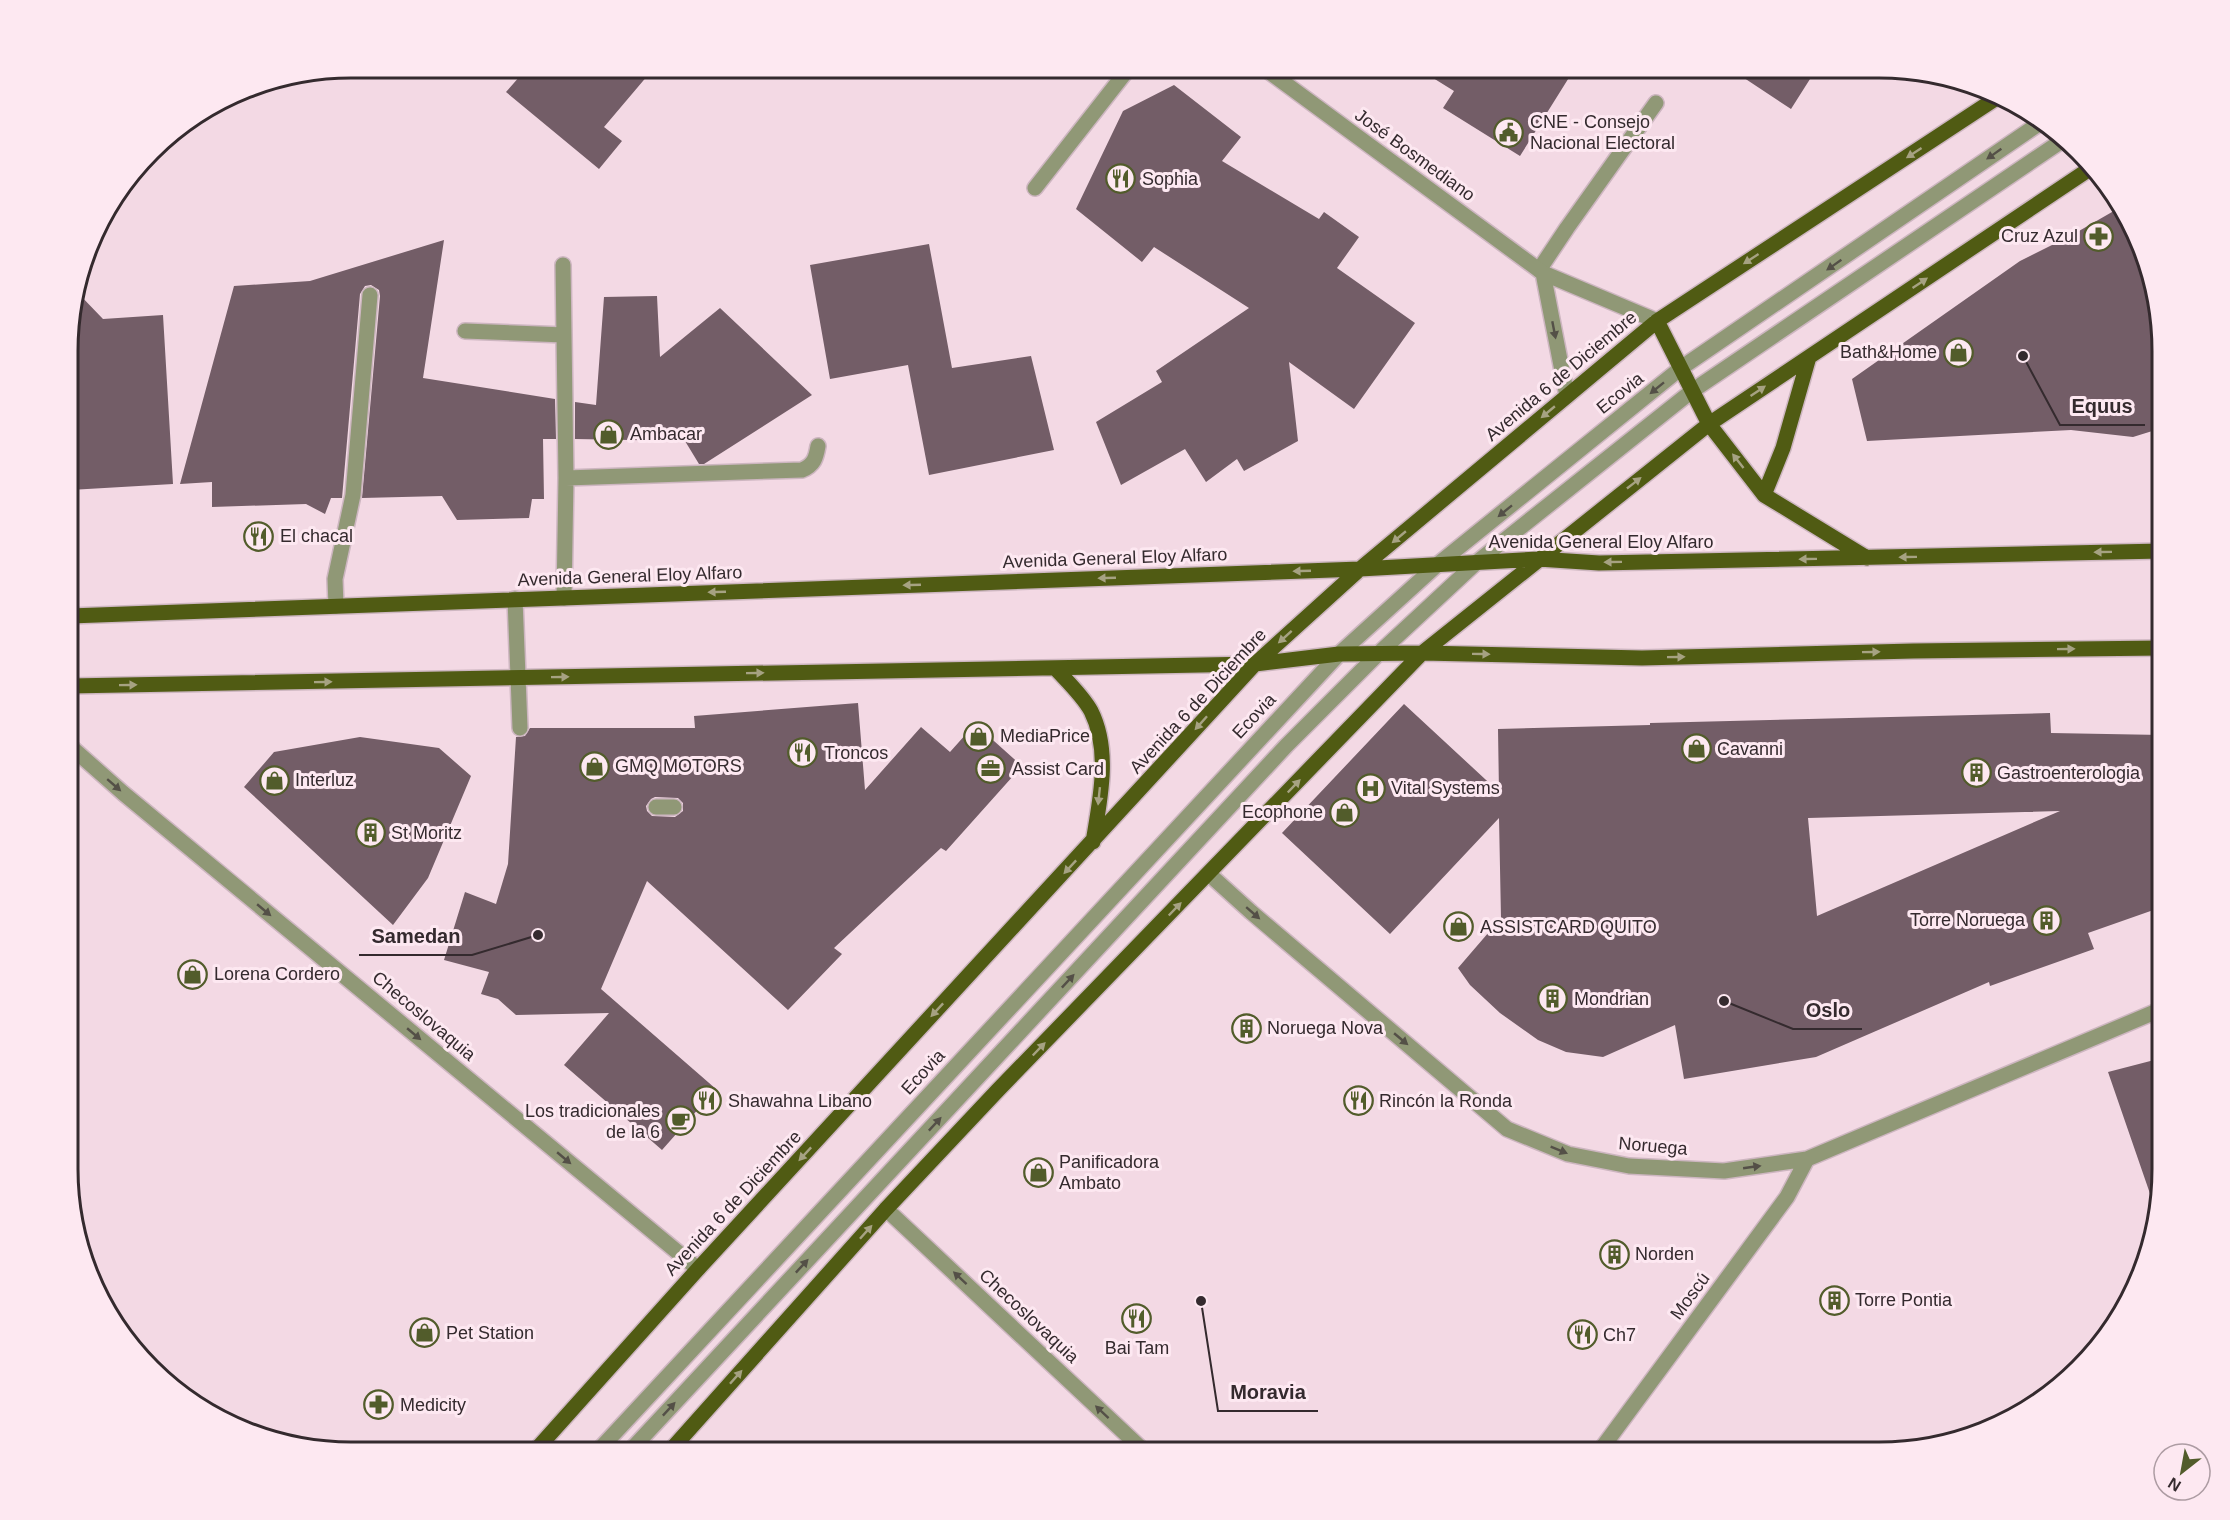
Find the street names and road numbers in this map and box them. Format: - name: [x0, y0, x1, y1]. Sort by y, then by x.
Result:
- street label: José Bosmediano: [1351, 105, 1479, 205]
- street label: Avenida 6 de Diciembre: [1481, 307, 1641, 445]
- street label: Ecovia: [1593, 368, 1648, 418]
- street label: Avenida General Eloy Alfaro: [1489, 532, 1713, 552]
- street label: Avenida General Eloy Alfaro: [1002, 544, 1228, 572]
- street label: Avenida General Eloy Alfaro: [517, 562, 743, 590]
- street label: Avenida 6 de Diciembre: [1126, 624, 1270, 778]
- street label: Ecovia: [1228, 689, 1280, 743]
- street label: Checoslovaquia: [369, 967, 480, 1065]
- street label: Ecovia: [897, 1045, 949, 1099]
- street label: Avenida 6 de Diciembre: [661, 1126, 805, 1280]
- street label: Noruega: [1618, 1133, 1689, 1159]
- street label: Checoslovaquia: [975, 1265, 1083, 1368]
- street label: Moscú: [1666, 1269, 1714, 1323]

